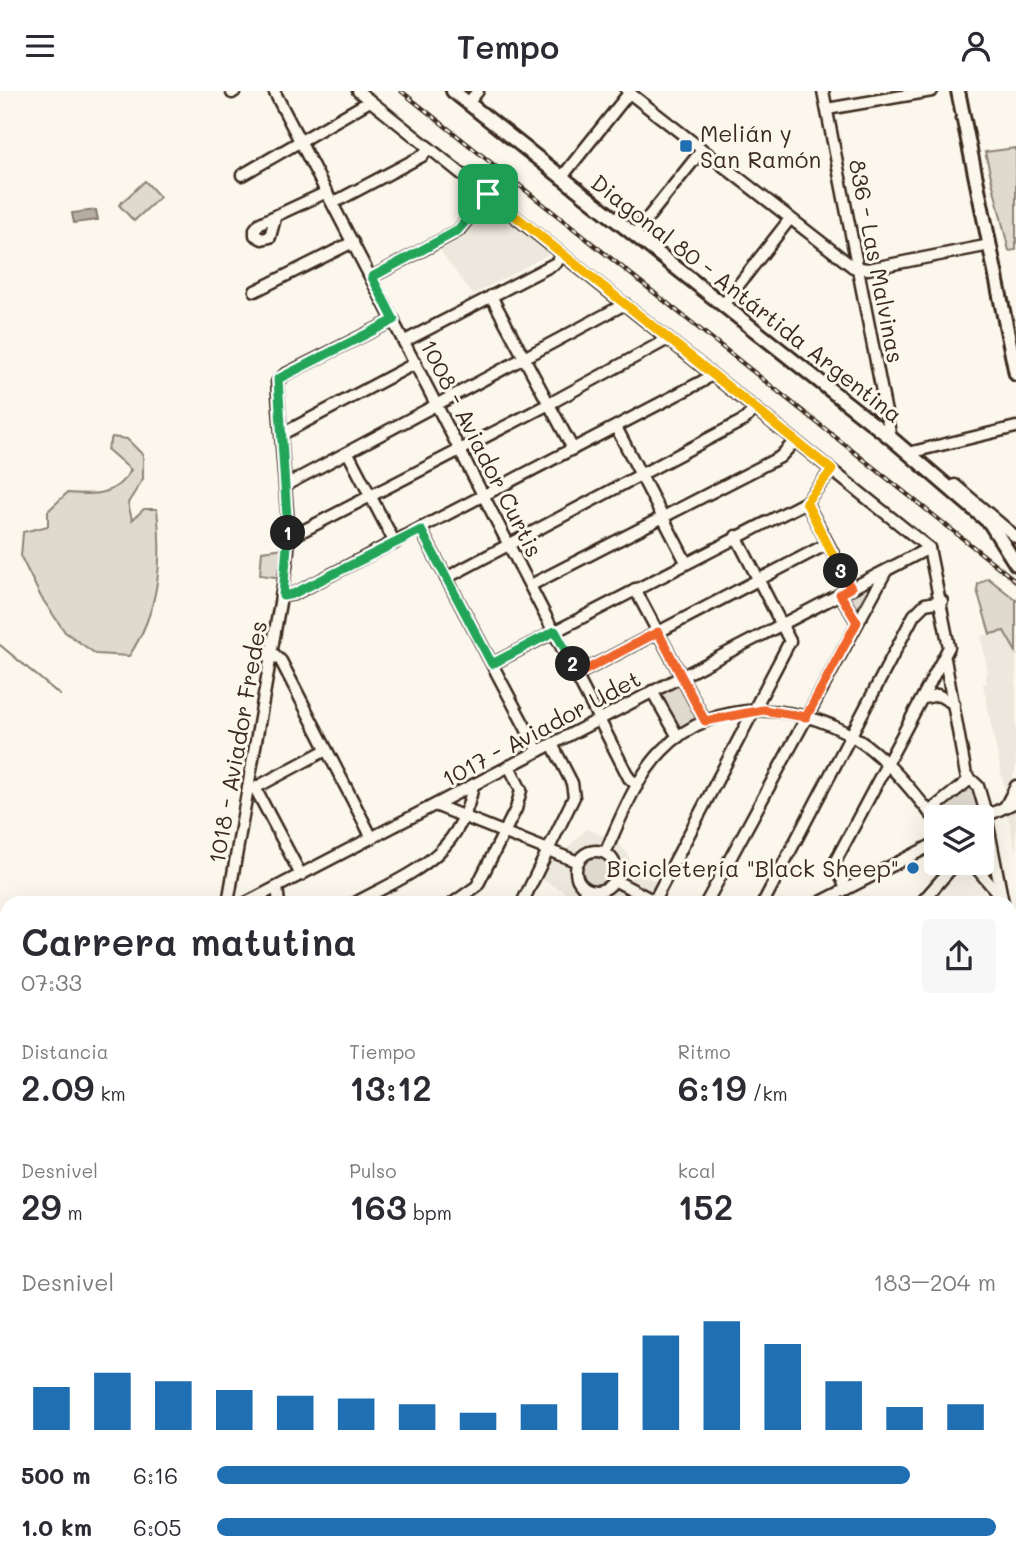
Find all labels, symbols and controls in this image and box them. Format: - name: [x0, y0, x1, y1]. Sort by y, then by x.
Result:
- text: Tempo: [457, 25, 559, 67]
- icon: menu: [21, 27, 59, 65]
- icon: person: [957, 27, 995, 65]
- place label: Melián y San Ramón: [700, 118, 821, 174]
- marker: Melián y San Ramón: [678, 138, 694, 154]
- street label: 836 - Las Malvinas: [843, 157, 911, 365]
- pin: [458, 164, 518, 224]
- street label: Diagonal 80 - Antártida Argentina: [585, 167, 909, 429]
- icon: arrive: [469, 175, 507, 213]
- street label: 1008 - Aviador Curtis: [414, 334, 550, 562]
- pin: 1: [270, 515, 306, 551]
- text: 1: [283, 520, 292, 545]
- pin: 3: [824, 553, 858, 589]
- text: 3: [835, 558, 846, 583]
- street label: 1018 - Aviador Fredes: [201, 618, 273, 866]
- pin: 2: [556, 647, 590, 681]
- text: 2: [567, 651, 578, 676]
- street label: 1017 - Aviador Udet: [437, 663, 645, 793]
- map controls: [924, 805, 994, 875]
- button: layers: [924, 805, 994, 875]
- place label: Bicicletería "Black Sheep": [606, 853, 899, 883]
- marker: Bicicletería "Black Sheep": [905, 860, 921, 876]
- text: Carrera matutina: [21, 916, 357, 966]
- button: share: [922, 919, 996, 993]
- text: 07:33: [21, 967, 82, 997]
- text: Distancia: [21, 1039, 109, 1064]
- text: Tiempo: [349, 1039, 416, 1064]
- text: Ritmo: [678, 1039, 730, 1064]
- text: 2.09: [21, 1064, 94, 1110]
- text: 13:12: [349, 1064, 432, 1110]
- text: 6:19: [678, 1064, 746, 1110]
- text: km: [94, 1081, 126, 1106]
- text: /km: [746, 1081, 788, 1106]
- text: Desnivel: [21, 1158, 98, 1183]
- text: Pulso: [349, 1158, 397, 1183]
- text: kcal: [678, 1158, 716, 1183]
- text: 29: [21, 1183, 61, 1229]
- text: 163: [349, 1183, 407, 1229]
- text: 152: [678, 1183, 733, 1229]
- text: m: [61, 1200, 83, 1225]
- text: bpm: [407, 1200, 452, 1225]
- text: Desnivel: [21, 1267, 114, 1297]
- text: 183–204 m: [873, 1267, 996, 1297]
- text: 500 m: [21, 1460, 91, 1490]
- text: 6:16: [133, 1460, 178, 1490]
- text: 1.0 km: [21, 1512, 92, 1542]
- text: 6:05: [133, 1512, 182, 1542]

